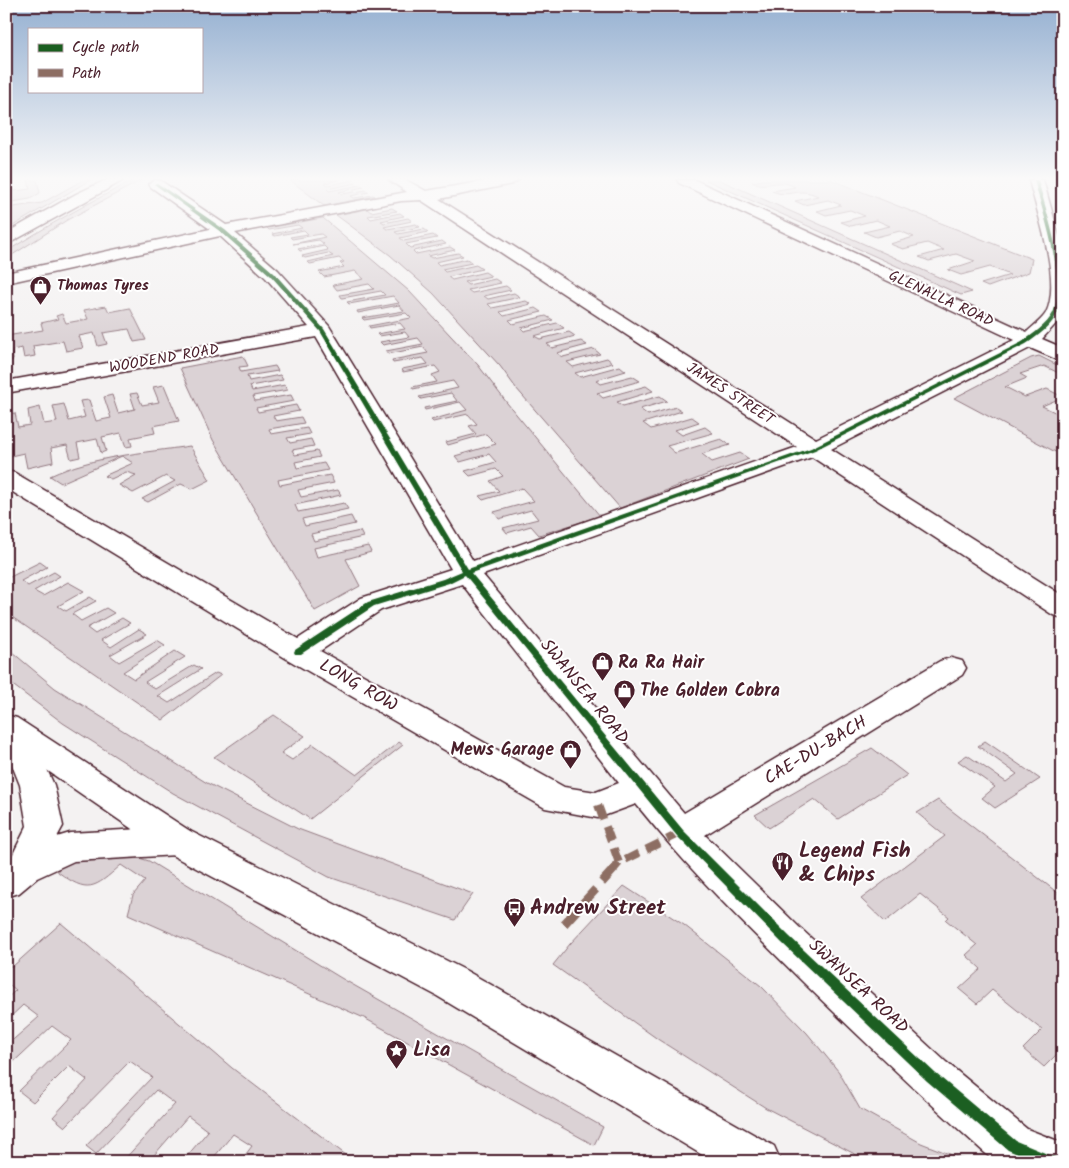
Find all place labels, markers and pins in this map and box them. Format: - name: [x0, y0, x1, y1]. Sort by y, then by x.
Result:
- shop icon: Thomas Tyres: [29, 274, 53, 305]
- place label: Thomas Tyres: [57, 274, 149, 298]
- place label: Ra Ra Hair: [618, 649, 705, 678]
- shop icon: Ra Ra Hair: [590, 651, 614, 682]
- place label: The Golden Cobra: [640, 677, 780, 706]
- shop icon: The Golden Cobra: [612, 679, 636, 710]
- place label: Mews Garage: [450, 736, 554, 765]
- shop icon: Mews Garage: [558, 738, 582, 769]
- place label: Legend Fish & Chips: [799, 835, 911, 892]
- restaurant icon: Legend Fish & Chips: [771, 851, 795, 882]
- place label: Andrew Street: [530, 892, 666, 925]
- bus stop icon: Andrew Street: [502, 896, 526, 927]
- place label: Lisa: [413, 1034, 451, 1067]
- place icon: Lisa: [385, 1038, 409, 1069]

